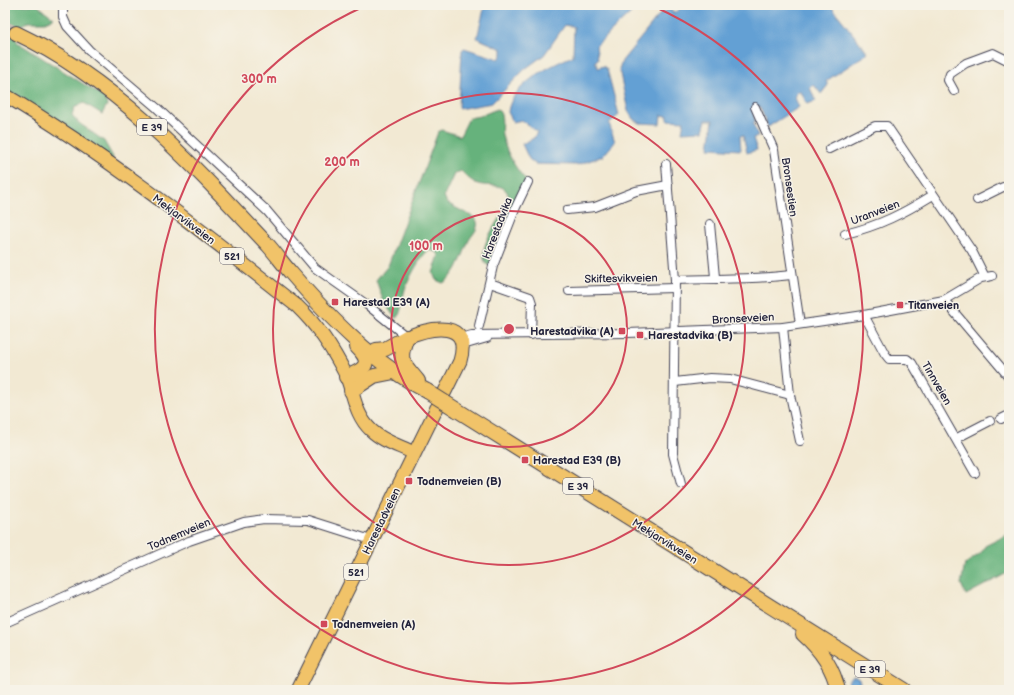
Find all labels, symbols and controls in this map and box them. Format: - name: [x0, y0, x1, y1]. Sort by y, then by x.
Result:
- text: 300 m: [241, 72, 277, 87]
- road number: E 39: [137, 119, 167, 135]
- text: 200 m: [324, 155, 360, 170]
- street label: Bronsestien: [779, 157, 800, 218]
- street label: Mekjarvikveien: [150, 192, 217, 247]
- street label: Harestadvika: [480, 196, 515, 261]
- street label: Uranveien: [849, 197, 901, 228]
- text: 100 m: [409, 239, 443, 254]
- road number: 521: [220, 248, 244, 264]
- street label: Skiftesvikveien: [584, 271, 658, 286]
- place label: Harestad E39 (A): [343, 296, 430, 309]
- marker: Harestad E39 (A): [330, 297, 340, 307]
- place label: Titanveien: [908, 299, 959, 312]
- marker: Titanveien: [895, 300, 905, 310]
- street label: Bronseveien: [711, 310, 775, 327]
- centre of rings: [502, 322, 516, 336]
- place label: Harestadvika (A): [530, 325, 614, 338]
- marker: Harestadvika (A): [617, 326, 627, 336]
- place label: Harestadvika (B): [648, 329, 733, 342]
- marker: Harestadvika (B): [635, 330, 645, 340]
- street label: Tinnveien: [919, 359, 954, 407]
- place label: Harestad E39 (B): [533, 454, 621, 467]
- marker: Harestad E39 (B): [520, 455, 530, 465]
- place label: Todnemveien (B): [417, 475, 502, 488]
- marker: Todnemveien (B): [404, 476, 414, 486]
- road number: E 39: [563, 478, 593, 494]
- street label: Harestadveien: [360, 486, 403, 557]
- street label: Todnemveien: [146, 515, 212, 553]
- street label: Mekjarvikveien: [630, 516, 700, 567]
- road number: 521: [344, 564, 368, 580]
- place label: Todnemveien (A): [332, 618, 416, 631]
- marker: Todnemveien (A): [319, 619, 329, 629]
- road number: E 39: [855, 661, 885, 677]

